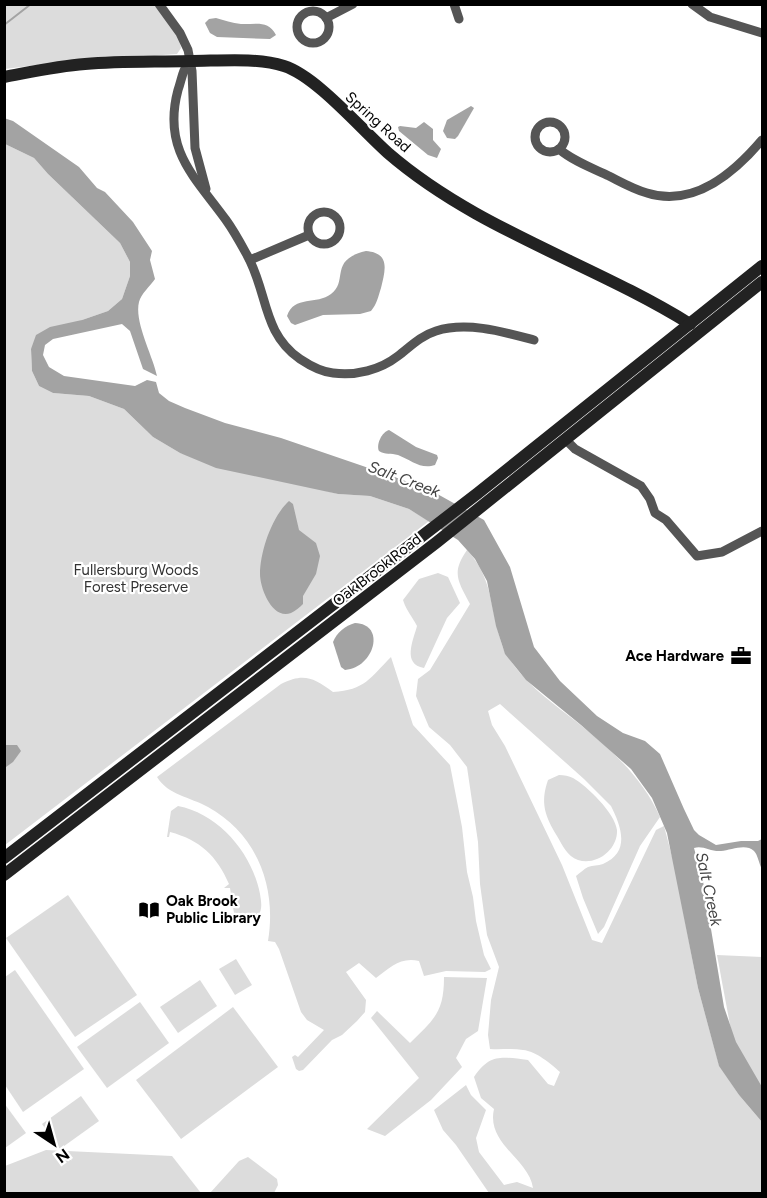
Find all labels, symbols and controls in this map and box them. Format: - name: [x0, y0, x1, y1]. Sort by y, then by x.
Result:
- street label: Spring Road: [341, 88, 415, 156]
- water label: Salt Creek: [366, 457, 444, 502]
- street label: Oak Brook Road: [329, 530, 425, 610]
- park label: Fullersburg Woods Forest Preserve: [74, 561, 198, 596]
- office icon: Ace Hardware: [729, 644, 753, 668]
- place label: Ace Hardware: [625, 647, 725, 665]
- water label: Salt Creek: [692, 850, 726, 929]
- place label: Oak Brook Public Library: [166, 892, 261, 927]
- library icon: Oak Brook Public Library: [137, 898, 161, 922]
- north arrow: [24, 1114, 84, 1174]
- text: N: [52, 1144, 73, 1167]

